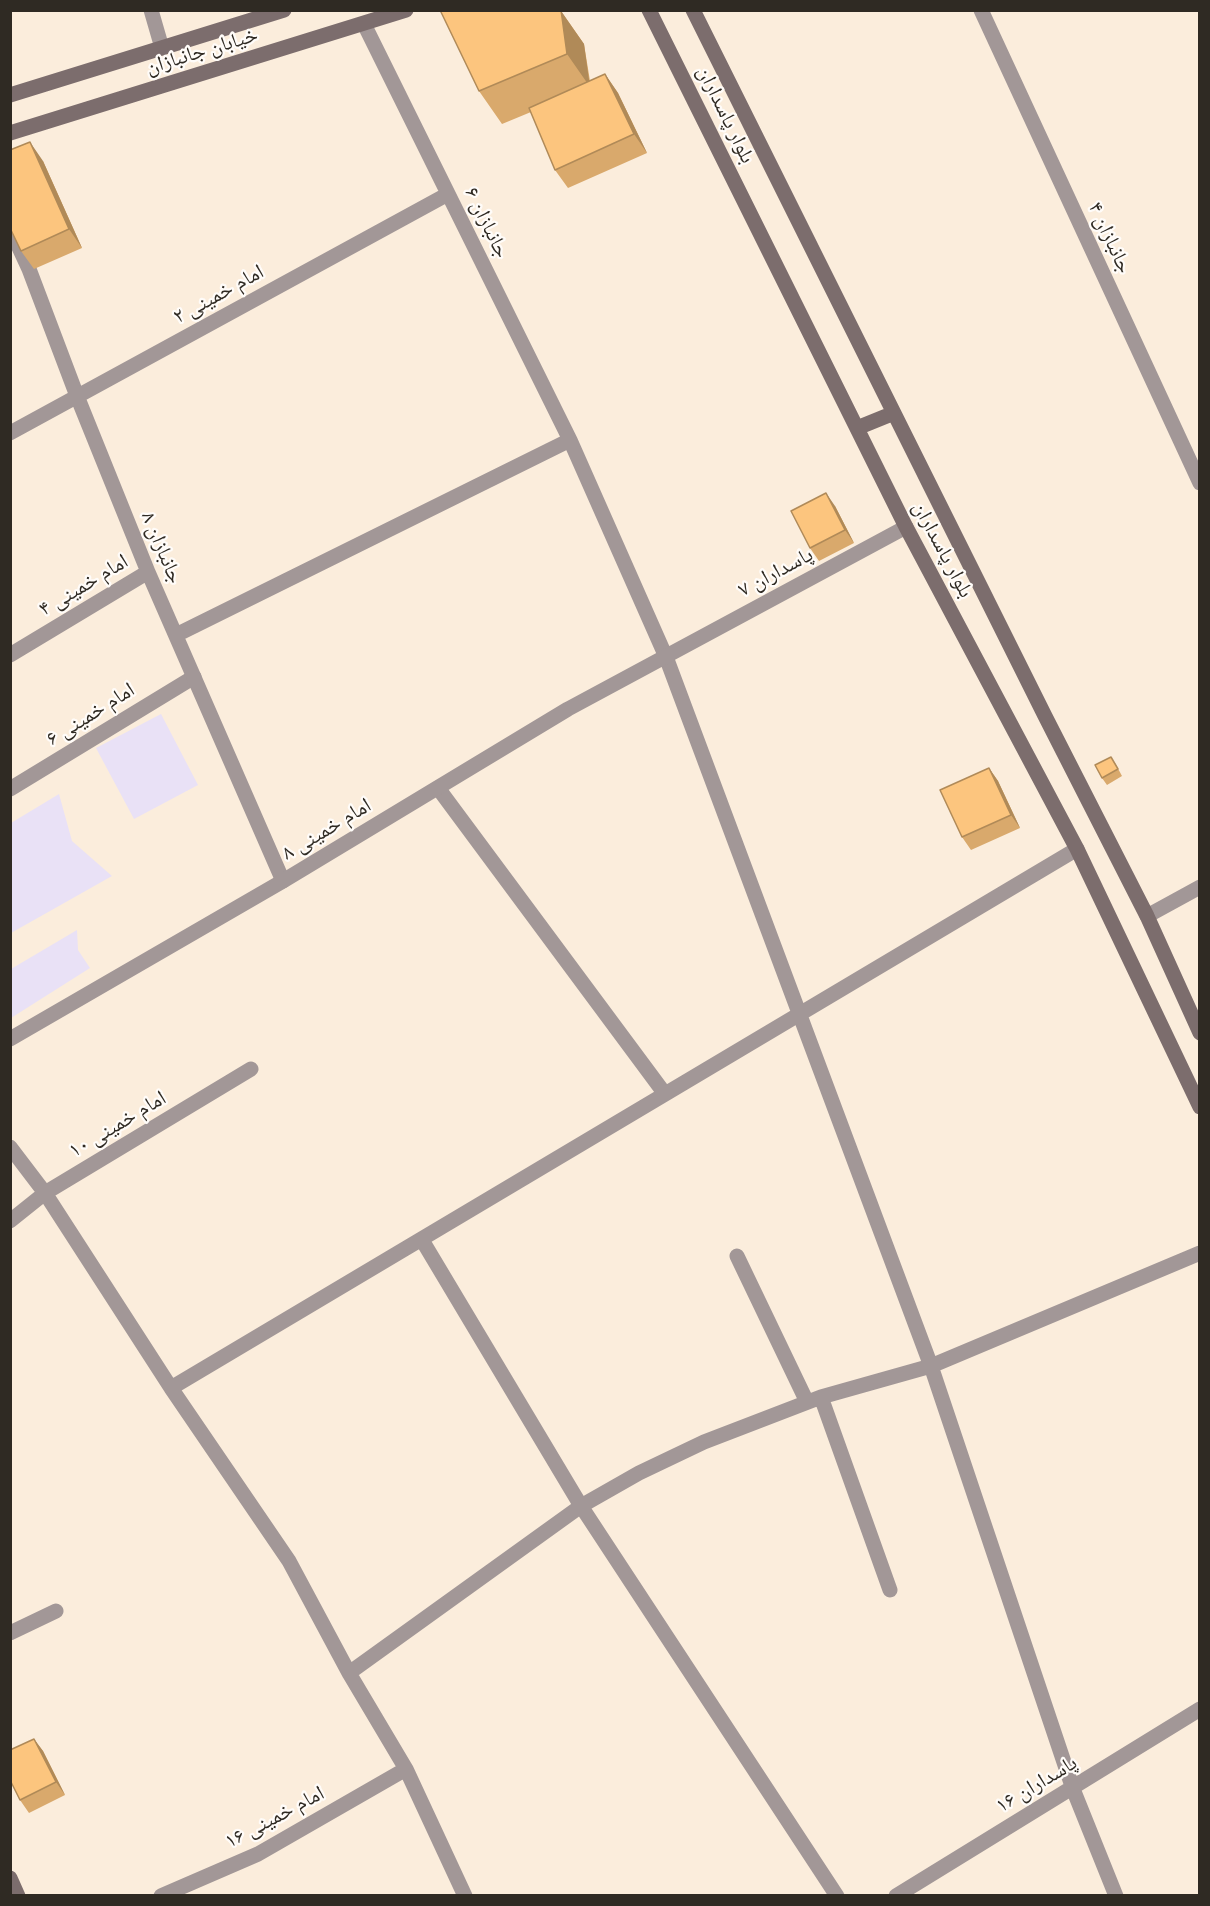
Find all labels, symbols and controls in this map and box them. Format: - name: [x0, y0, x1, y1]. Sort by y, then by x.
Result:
- street label: خیابان جانبازان: [143, 23, 261, 81]
- street label: بلوار پاسداران: [691, 62, 759, 168]
- street label: جانبازان ۶: [458, 183, 514, 263]
- street label: جانبازان ۴: [1082, 198, 1136, 278]
- street label: امام خمینی ۲: [169, 260, 269, 330]
- street label: بلوار پاسداران: [906, 498, 978, 602]
- street label: جانبازان ۸: [135, 508, 187, 588]
- street label: پاسداران ۷: [734, 543, 818, 603]
- street label: امام خمینی ۴: [35, 550, 133, 622]
- street label: امام خمینی ۶: [42, 678, 140, 752]
- street label: امام خمینی ۸: [278, 794, 376, 866]
- street label: امام خمینی ۱۰: [65, 1086, 171, 1164]
- street label: پاسداران ۱۶: [992, 1751, 1082, 1819]
- street label: امام خمینی ۱۶: [221, 1781, 329, 1855]

